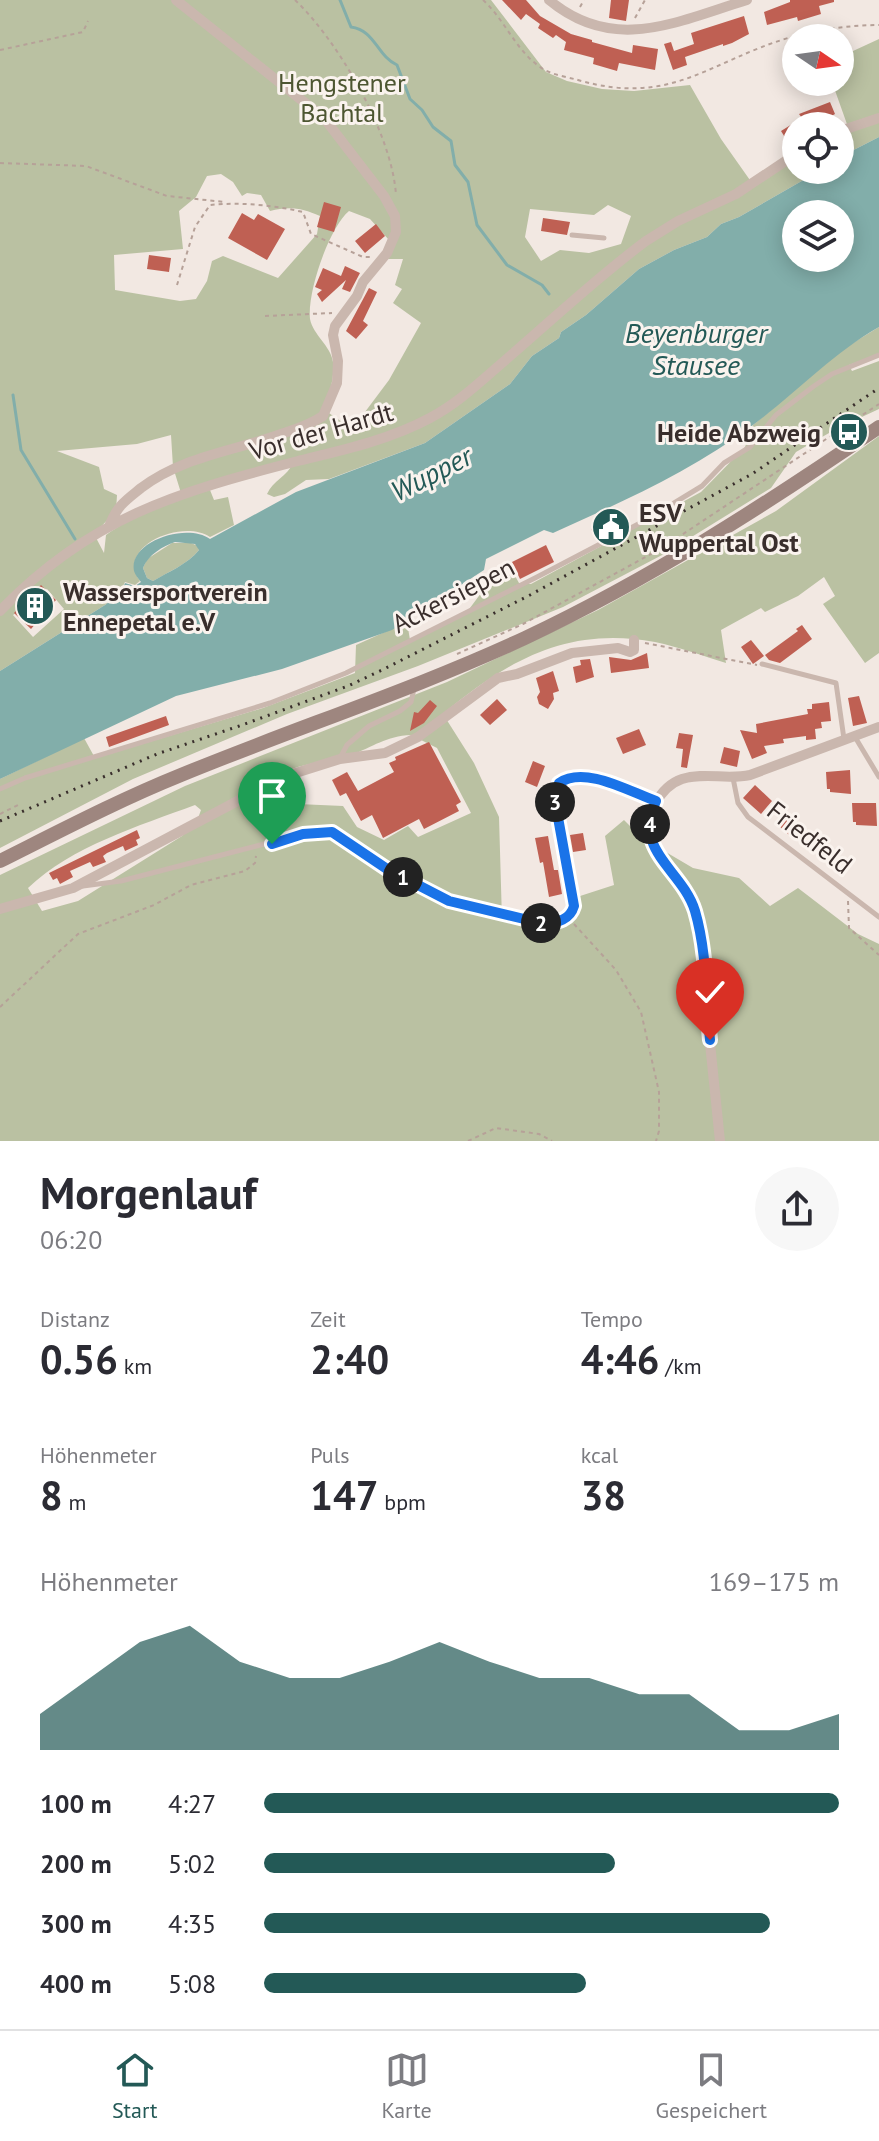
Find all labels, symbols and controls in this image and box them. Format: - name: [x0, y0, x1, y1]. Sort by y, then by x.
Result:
- north arrow: [782, 24, 854, 96]
- map controls: [782, 24, 854, 272]
- park label: Hengstener Bachtal: [278, 66, 406, 129]
- button: locate: [782, 112, 854, 184]
- button: layers: [782, 200, 854, 272]
- water label: Beyenburger Stausee: [625, 314, 769, 383]
- street label: Vor der Hardt: [244, 395, 397, 468]
- bus stop icon: Heide Abzweig: [828, 411, 870, 453]
- place label: Heide Abzweig: [657, 416, 821, 449]
- water label: Wupper: [384, 436, 480, 509]
- place label: ESV Wuppertal Ost: [639, 496, 799, 559]
- public building icon: ESV Wuppertal Ost: [590, 506, 632, 548]
- street label: Ackersiepen: [386, 550, 520, 640]
- place label: Wassersportverein Ennepetal e.V: [63, 575, 268, 638]
- building icon: Wassersportverein Ennepetal e.V: [14, 585, 56, 627]
- pin: [238, 762, 306, 844]
- icon: arrive: [250, 774, 294, 818]
- pin: 3: [535, 782, 575, 822]
- text: 3: [549, 788, 561, 816]
- street label: Friedfeld: [761, 793, 859, 881]
- pin: 4: [630, 804, 670, 844]
- text: 4: [644, 810, 656, 838]
- pin: 1: [383, 857, 423, 897]
- text: 1: [397, 863, 409, 891]
- pin: 2: [521, 903, 561, 943]
- text: 2: [535, 909, 547, 937]
- pin: [676, 958, 744, 1040]
- icon: check: [688, 970, 732, 1014]
- text: Morgenlauf: [40, 1164, 257, 1221]
- button: share: [755, 1167, 839, 1251]
- text: 06:20: [40, 1223, 102, 1256]
- text: Distanz: [40, 1305, 110, 1333]
- text: Zeit: [310, 1305, 346, 1333]
- text: Tempo: [581, 1305, 643, 1333]
- text: 0.56: [40, 1333, 118, 1385]
- text: 2:40: [310, 1333, 389, 1385]
- text: 4:46: [581, 1333, 659, 1385]
- text: km: [118, 1352, 152, 1380]
- text: /km: [659, 1352, 702, 1380]
- text: Höhenmeter: [40, 1441, 157, 1469]
- text: Puls: [310, 1441, 349, 1469]
- text: kcal: [581, 1441, 618, 1469]
- text: 8: [40, 1469, 63, 1521]
- text: 147: [310, 1469, 378, 1521]
- text: 38: [581, 1469, 626, 1521]
- text: m: [63, 1488, 86, 1516]
- text: bpm: [378, 1488, 426, 1516]
- text: Höhenmeter: [40, 1565, 178, 1598]
- text: 169–175 m: [709, 1565, 839, 1598]
- text: 100 m: [40, 1787, 112, 1820]
- text: 4:27: [168, 1787, 216, 1820]
- text: 200 m: [40, 1847, 112, 1880]
- text: 5:02: [168, 1847, 216, 1880]
- text: 300 m: [40, 1907, 112, 1940]
- text: 4:35: [168, 1907, 216, 1940]
- text: 400 m: [40, 1967, 112, 2000]
- text: 5:08: [168, 1967, 216, 2000]
- tab: Start: [112, 2048, 158, 2124]
- tab: Karte: [381, 2048, 432, 2124]
- tab: Gespeichert: [655, 2048, 767, 2124]

